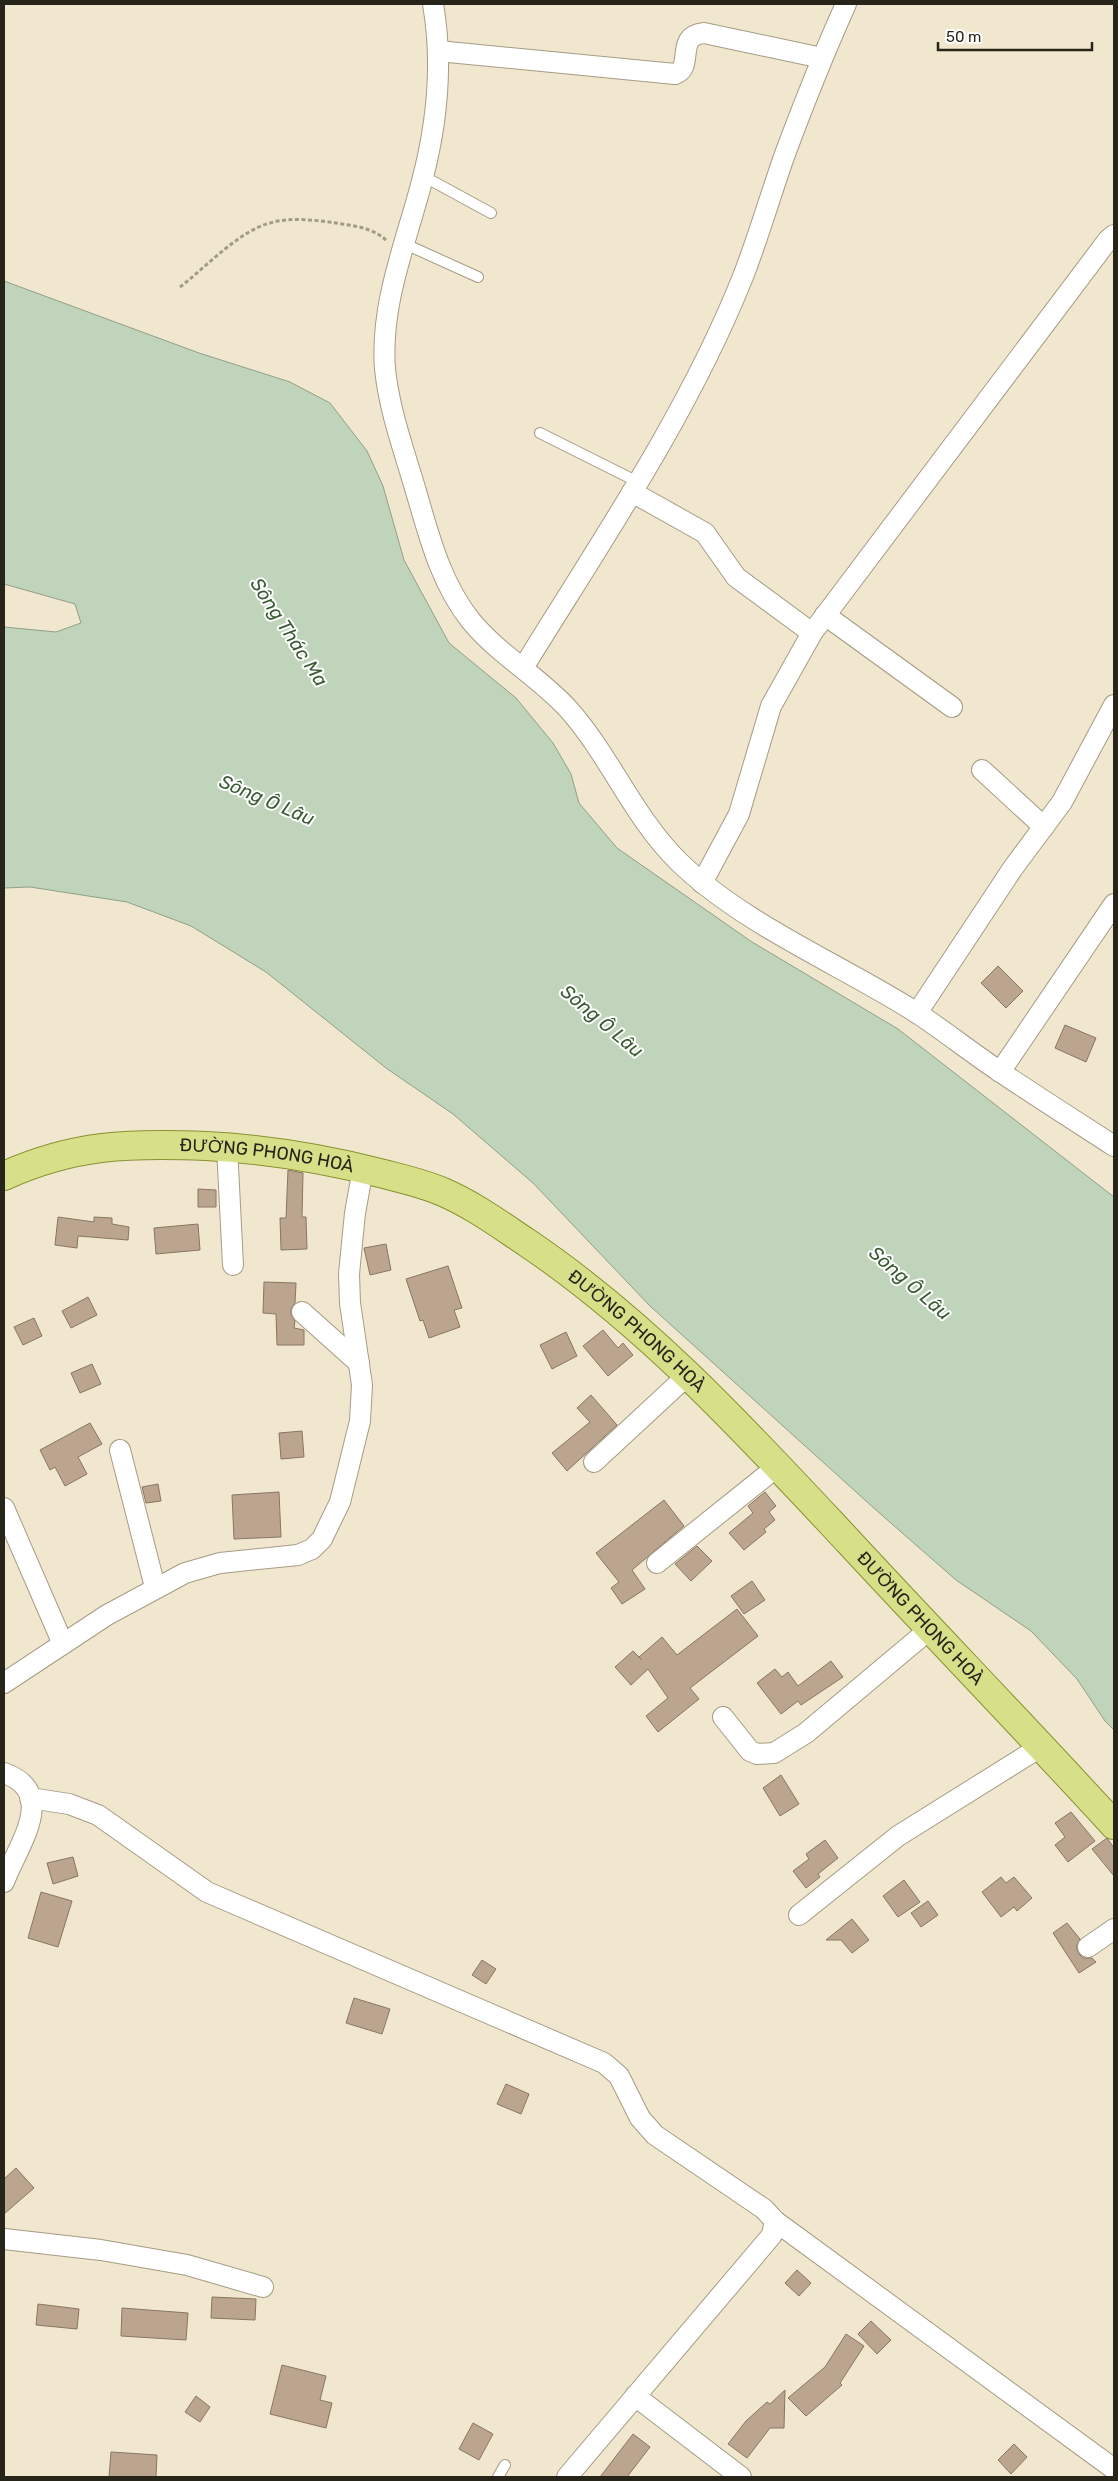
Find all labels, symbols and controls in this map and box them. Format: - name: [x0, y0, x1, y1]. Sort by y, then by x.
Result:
- scale bar: [938, 20, 1092, 52]
- text: 50 m: [946, 28, 981, 46]
- water label: Sông Thác Ma: [245, 574, 333, 690]
- water label: Sông Ô Lâu: [216, 770, 318, 830]
- water label: Sông Ô Lâu: [556, 980, 648, 1062]
- street label: ĐƯỜNG PHONG HOÀ: [179, 1134, 356, 1177]
- water label: Sông Ô Lâu: [864, 1241, 956, 1325]
- street label: ĐƯỜNG PHONG HOÀ: [564, 1265, 710, 1397]
- street label: ĐƯỜNG PHONG HOÀ: [852, 1547, 989, 1690]

